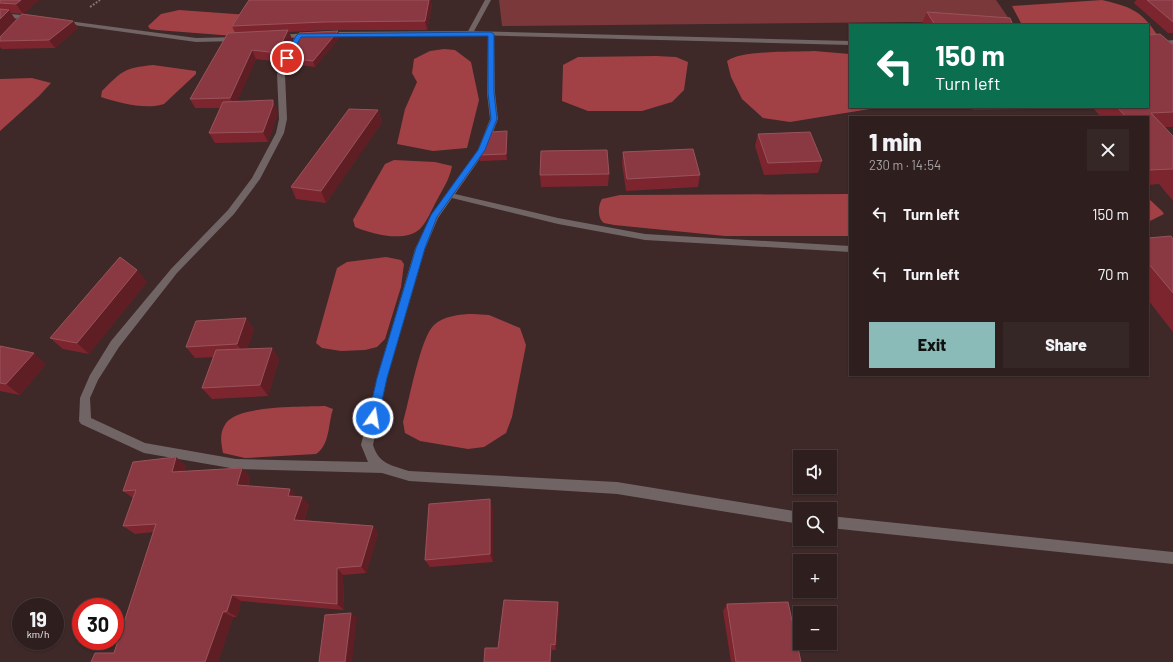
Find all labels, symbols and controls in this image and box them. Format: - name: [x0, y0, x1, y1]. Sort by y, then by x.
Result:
- text: 150 m: [935, 38, 1005, 72]
- icon: left: [869, 40, 921, 92]
- pin: [270, 41, 304, 75]
- icon: arrive: [276, 47, 298, 69]
- text: Turn left: [935, 72, 1001, 94]
- text: 1 min: [869, 127, 922, 156]
- button: close: [1087, 129, 1129, 171]
- text: 230 m · 14:54: [869, 157, 941, 173]
- icon: left: [869, 203, 891, 225]
- text: Turn left: [903, 205, 959, 223]
- text: 150 m: [1092, 205, 1129, 223]
- icon: left: [869, 263, 891, 285]
- text: Turn left: [903, 265, 959, 283]
- text: 70 m: [1098, 265, 1129, 283]
- button: Exit: [869, 322, 995, 368]
- button: Share: [1003, 322, 1129, 368]
- position arrow: [352, 397, 394, 439]
- map controls: [793, 450, 837, 650]
- button: sound: [793, 450, 837, 494]
- button: search: [793, 502, 837, 546]
- button: +: [793, 554, 837, 598]
- speed limit sign: 30: [72, 598, 124, 650]
- button: −: [793, 606, 837, 650]
- text: 19: [29, 607, 47, 631]
- text: km/h: [27, 628, 49, 640]

